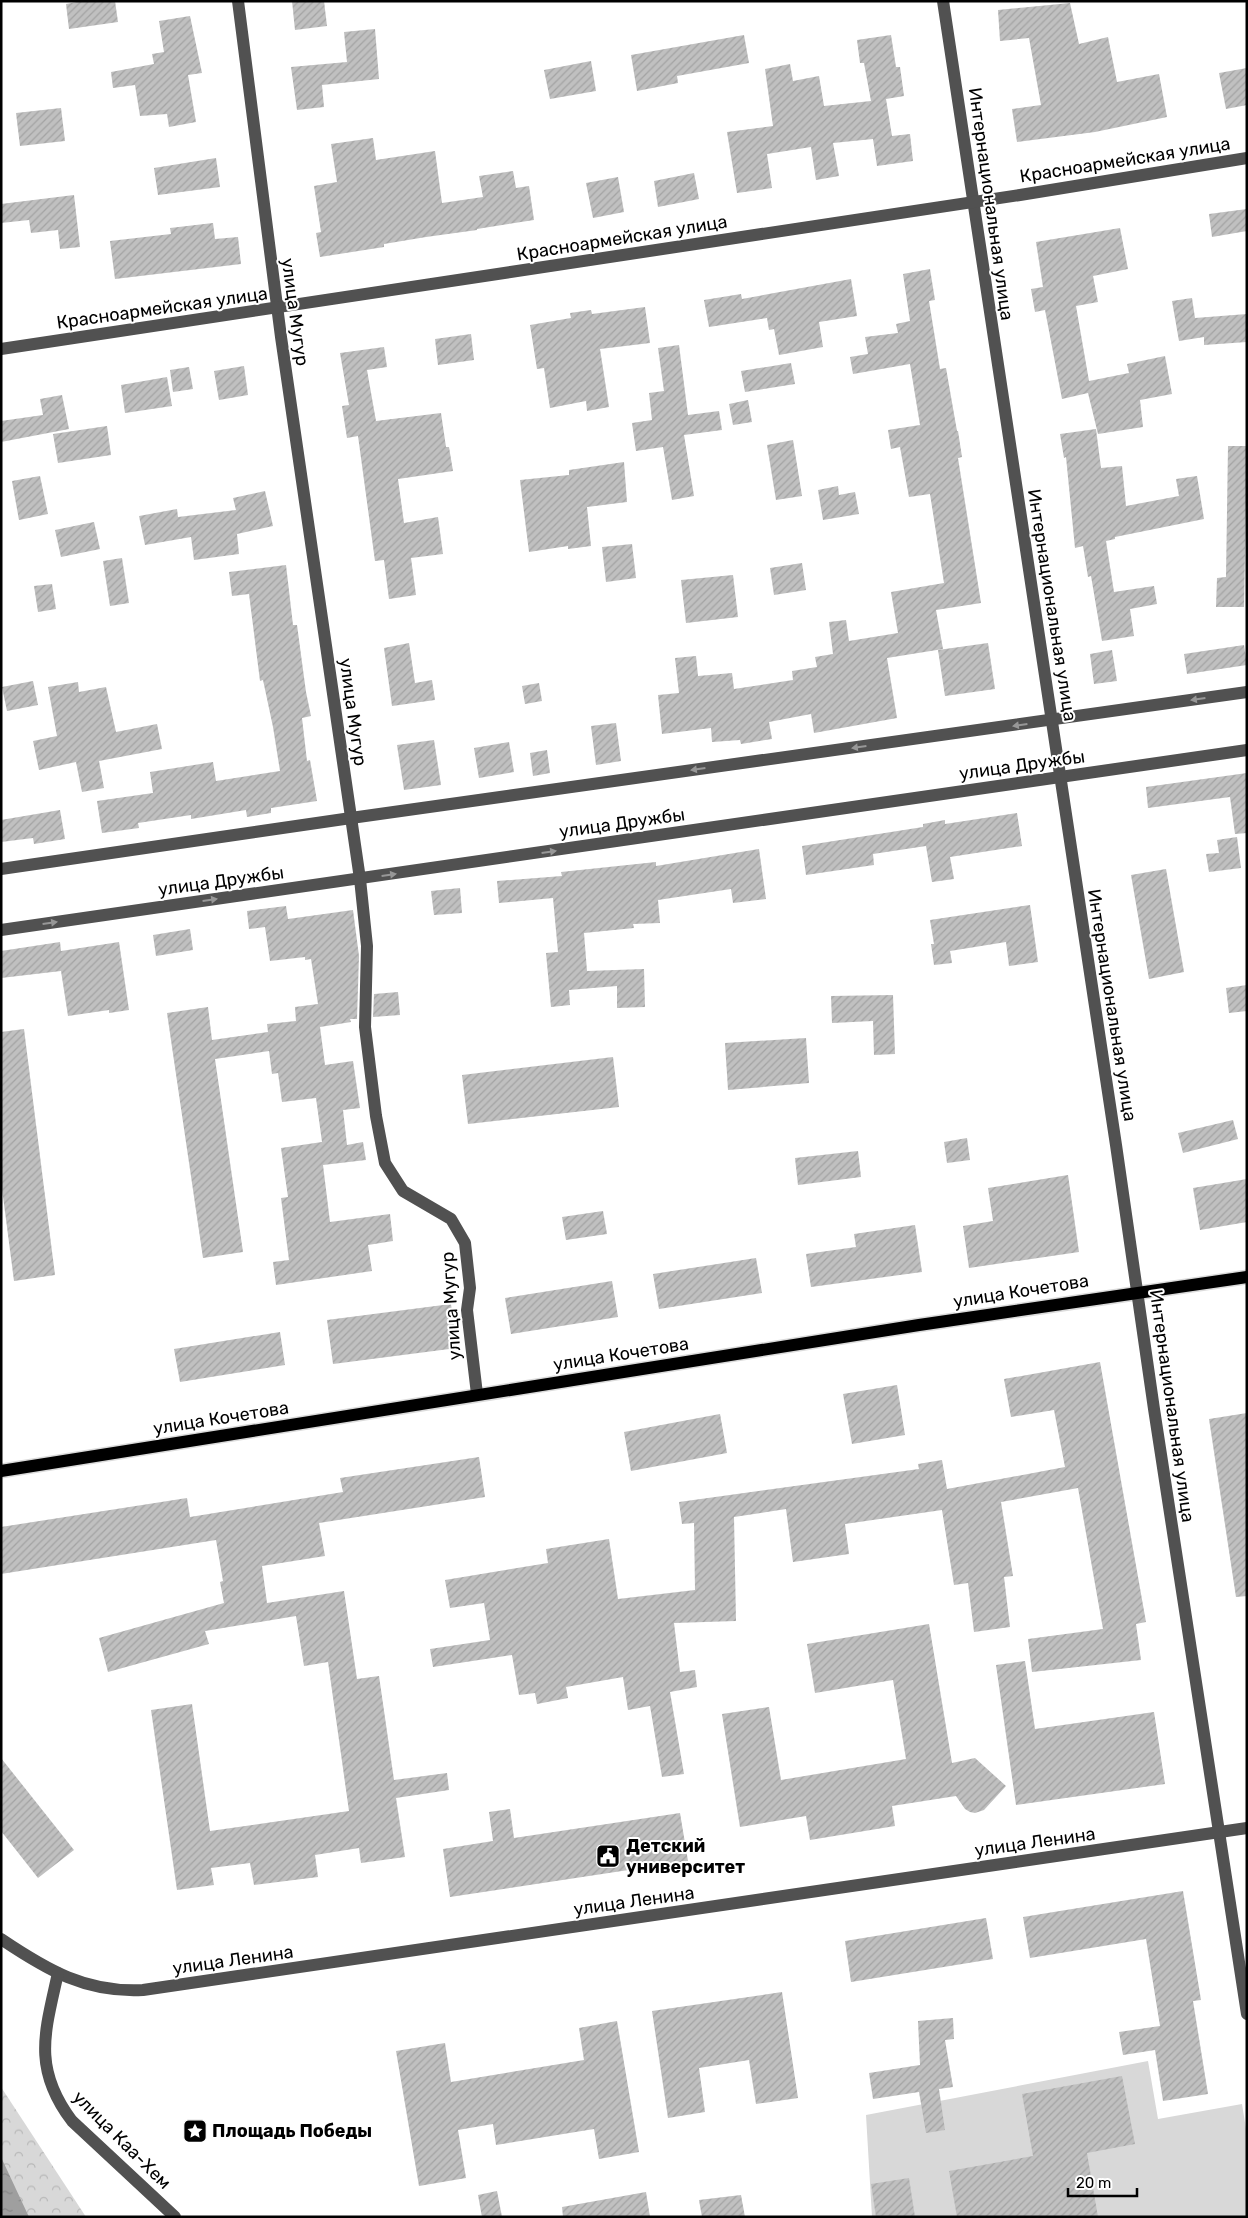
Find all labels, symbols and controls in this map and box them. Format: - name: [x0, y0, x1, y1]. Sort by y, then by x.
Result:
- street label: Интернациональная улица: [964, 86, 1018, 322]
- street label: Красноармейская улица: [1018, 132, 1232, 188]
- street label: Красноармейская улица: [515, 210, 729, 266]
- street label: улица Мугур: [277, 257, 313, 367]
- street label: Красноармейская улица: [55, 282, 269, 334]
- street label: Интернациональная улица: [1023, 487, 1081, 723]
- street label: улица Мугур: [335, 657, 371, 767]
- one-way arrow: [1190, 696, 1206, 704]
- one-way arrow: [1012, 721, 1028, 729]
- one-way arrow: [851, 743, 867, 751]
- street label: улица Дружбы: [958, 745, 1086, 785]
- one-way arrow: [690, 766, 706, 774]
- street label: улица Дружбы: [558, 803, 686, 843]
- one-way arrow: [542, 847, 558, 855]
- street label: улица Дружбы: [157, 861, 285, 901]
- one-way arrow: [381, 871, 397, 879]
- street label: Интернациональная улица: [1083, 887, 1141, 1123]
- one-way arrow: [203, 896, 219, 904]
- one-way arrow: [42, 919, 58, 927]
- street label: улица Мугур: [436, 1251, 466, 1361]
- street label: улица Кочетова: [952, 1269, 1090, 1313]
- street label: Интернациональная улица: [1145, 1288, 1199, 1524]
- street label: улица Кочетова: [552, 1332, 690, 1376]
- street label: улица Кочетова: [152, 1396, 290, 1440]
- street label: улица Ленина: [973, 1823, 1097, 1861]
- place label: Детский университет: [626, 1835, 745, 1878]
- public building icon: Детский университет: [595, 1843, 621, 1869]
- street label: улица Ленина: [572, 1882, 696, 1920]
- street label: улица Ленина: [171, 1941, 295, 1979]
- street label: улица Каа-Хем: [68, 2086, 176, 2194]
- place icon: Площадь Победы: [182, 2118, 208, 2144]
- place label: Площадь Победы: [212, 2120, 372, 2142]
- scale bar: [1068, 2166, 1137, 2198]
- text: 20 m: [1076, 2174, 1111, 2192]

